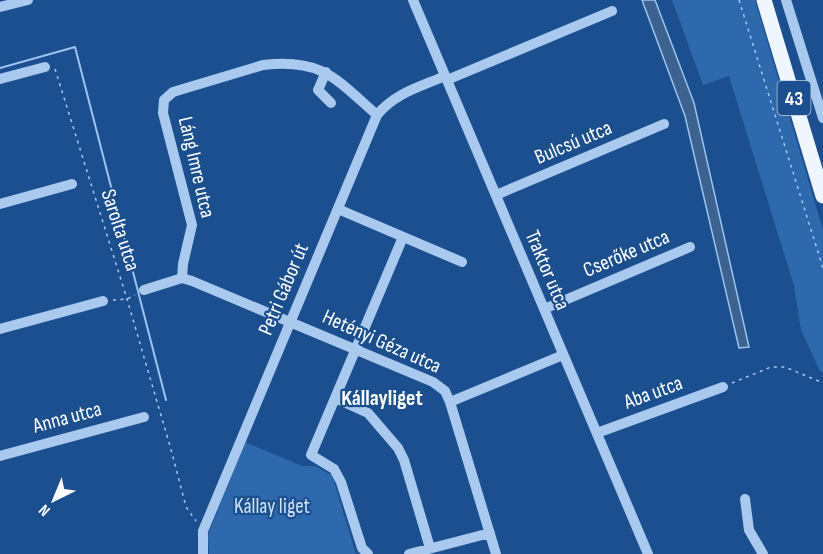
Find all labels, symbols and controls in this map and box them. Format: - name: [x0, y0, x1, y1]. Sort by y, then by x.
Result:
- road number: 43: [778, 81, 810, 115]
- street label: Láng Imre utca: [173, 114, 220, 220]
- street label: Bulcsú utca: [531, 115, 616, 170]
- street label: Sarolta utca: [96, 186, 145, 274]
- street label: Cserőke utca: [579, 224, 673, 283]
- street label: Traktor utca: [520, 226, 576, 314]
- street label: Petri Gábor út: [253, 240, 314, 339]
- street label: Hetényi Géza utca: [319, 304, 445, 379]
- street label: Aba utca: [619, 370, 686, 415]
- district label: Kállayliget: [341, 385, 423, 412]
- street label: Anna utca: [29, 396, 104, 439]
- north arrow: [24, 470, 84, 530]
- park label: Kállay liget: [234, 494, 310, 519]
- text: N: [35, 500, 54, 520]

